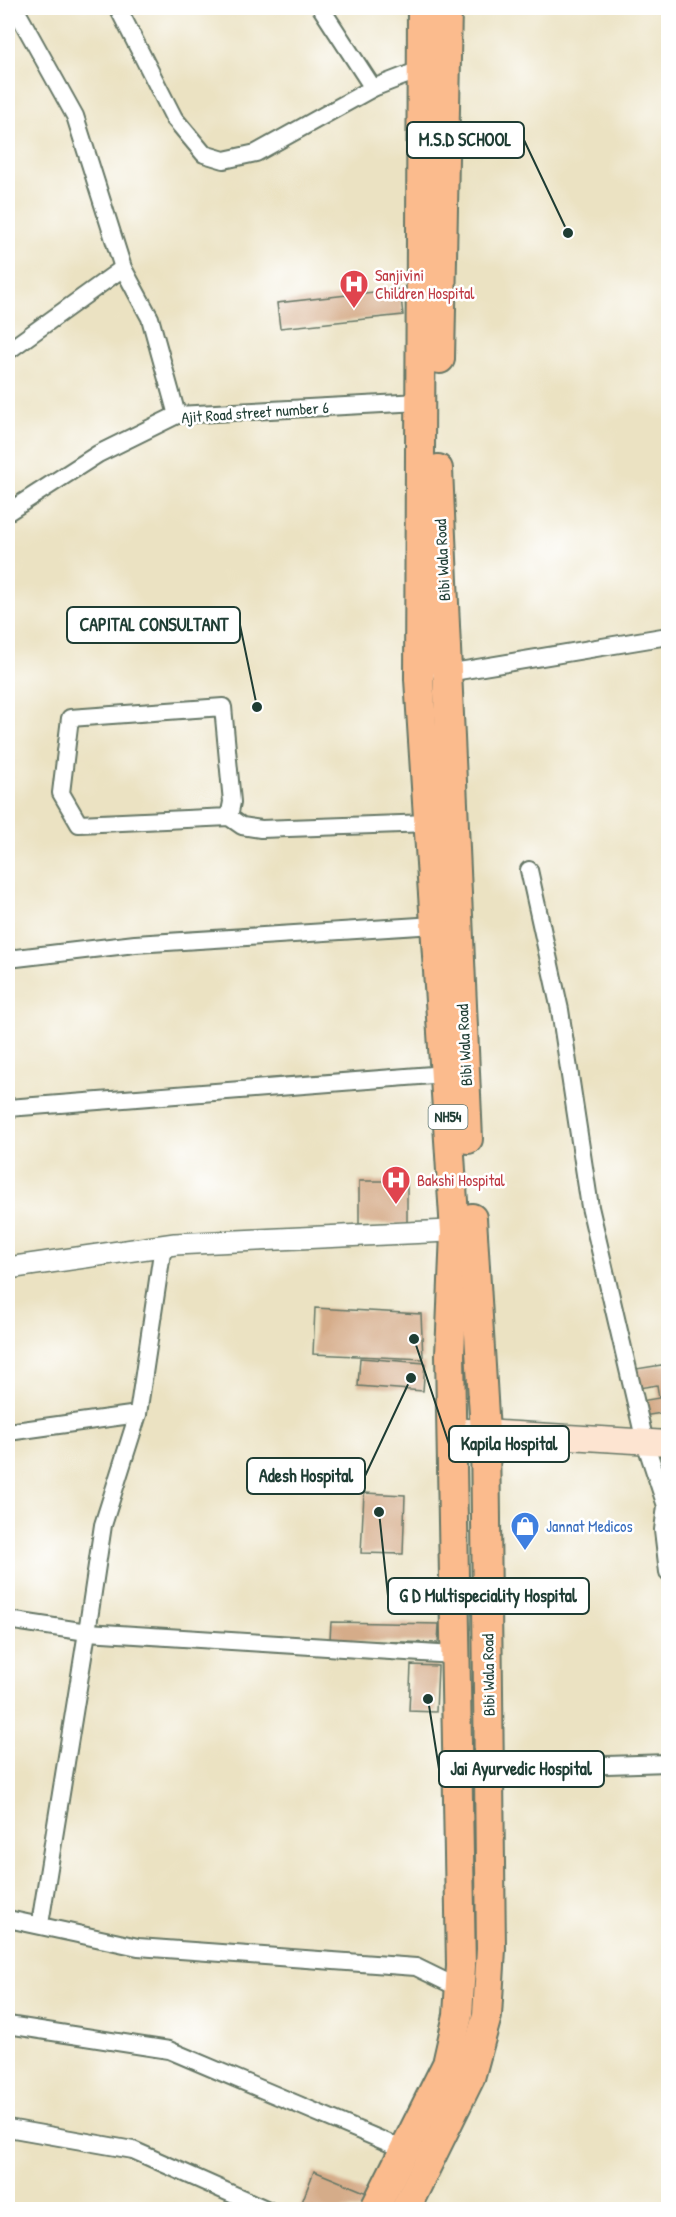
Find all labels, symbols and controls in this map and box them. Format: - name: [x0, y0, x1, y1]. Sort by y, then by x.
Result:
- callout: M.S.D SCHOOL: [407, 122, 524, 158]
- text: M.S.D SCHOOL: [419, 127, 512, 152]
- place label: Sanjivini Children Hospital: [375, 264, 475, 304]
- hospital icon: Sanjivini Children Hospital: [338, 268, 370, 310]
- street label: Ajit Road street number 6: [181, 396, 329, 428]
- street label: Bibi Wala Road: [429, 518, 455, 602]
- callout: CAPITAL CONSULTANT: [67, 607, 240, 643]
- text: CAPITAL CONSULTANT: [79, 612, 229, 637]
- street label: Bibi Wala Road: [451, 1003, 477, 1087]
- road number: NH54: [428, 1105, 468, 1129]
- hospital icon: Bakshi Hospital: [380, 1164, 412, 1206]
- place label: Bakshi Hospital: [417, 1169, 505, 1191]
- callout: Kapila Hospital: [449, 1426, 569, 1462]
- text: Kapila Hospital: [461, 1431, 558, 1457]
- callout: Adesh Hospital: [247, 1458, 365, 1494]
- text: Adesh Hospital: [259, 1463, 354, 1489]
- shop icon: Jannat Medicos: [509, 1510, 541, 1552]
- place label: Jannat Medicos: [546, 1515, 633, 1537]
- callout: G D Multispeciality Hospital: [388, 1578, 589, 1614]
- text: G D Multispeciality Hospital: [399, 1583, 578, 1609]
- street label: Bibi Wala Road: [476, 1634, 500, 1716]
- callout: Jai Ayurvedic Hospital: [439, 1751, 604, 1787]
- text: Jai Ayurvedic Hospital: [450, 1756, 593, 1782]

